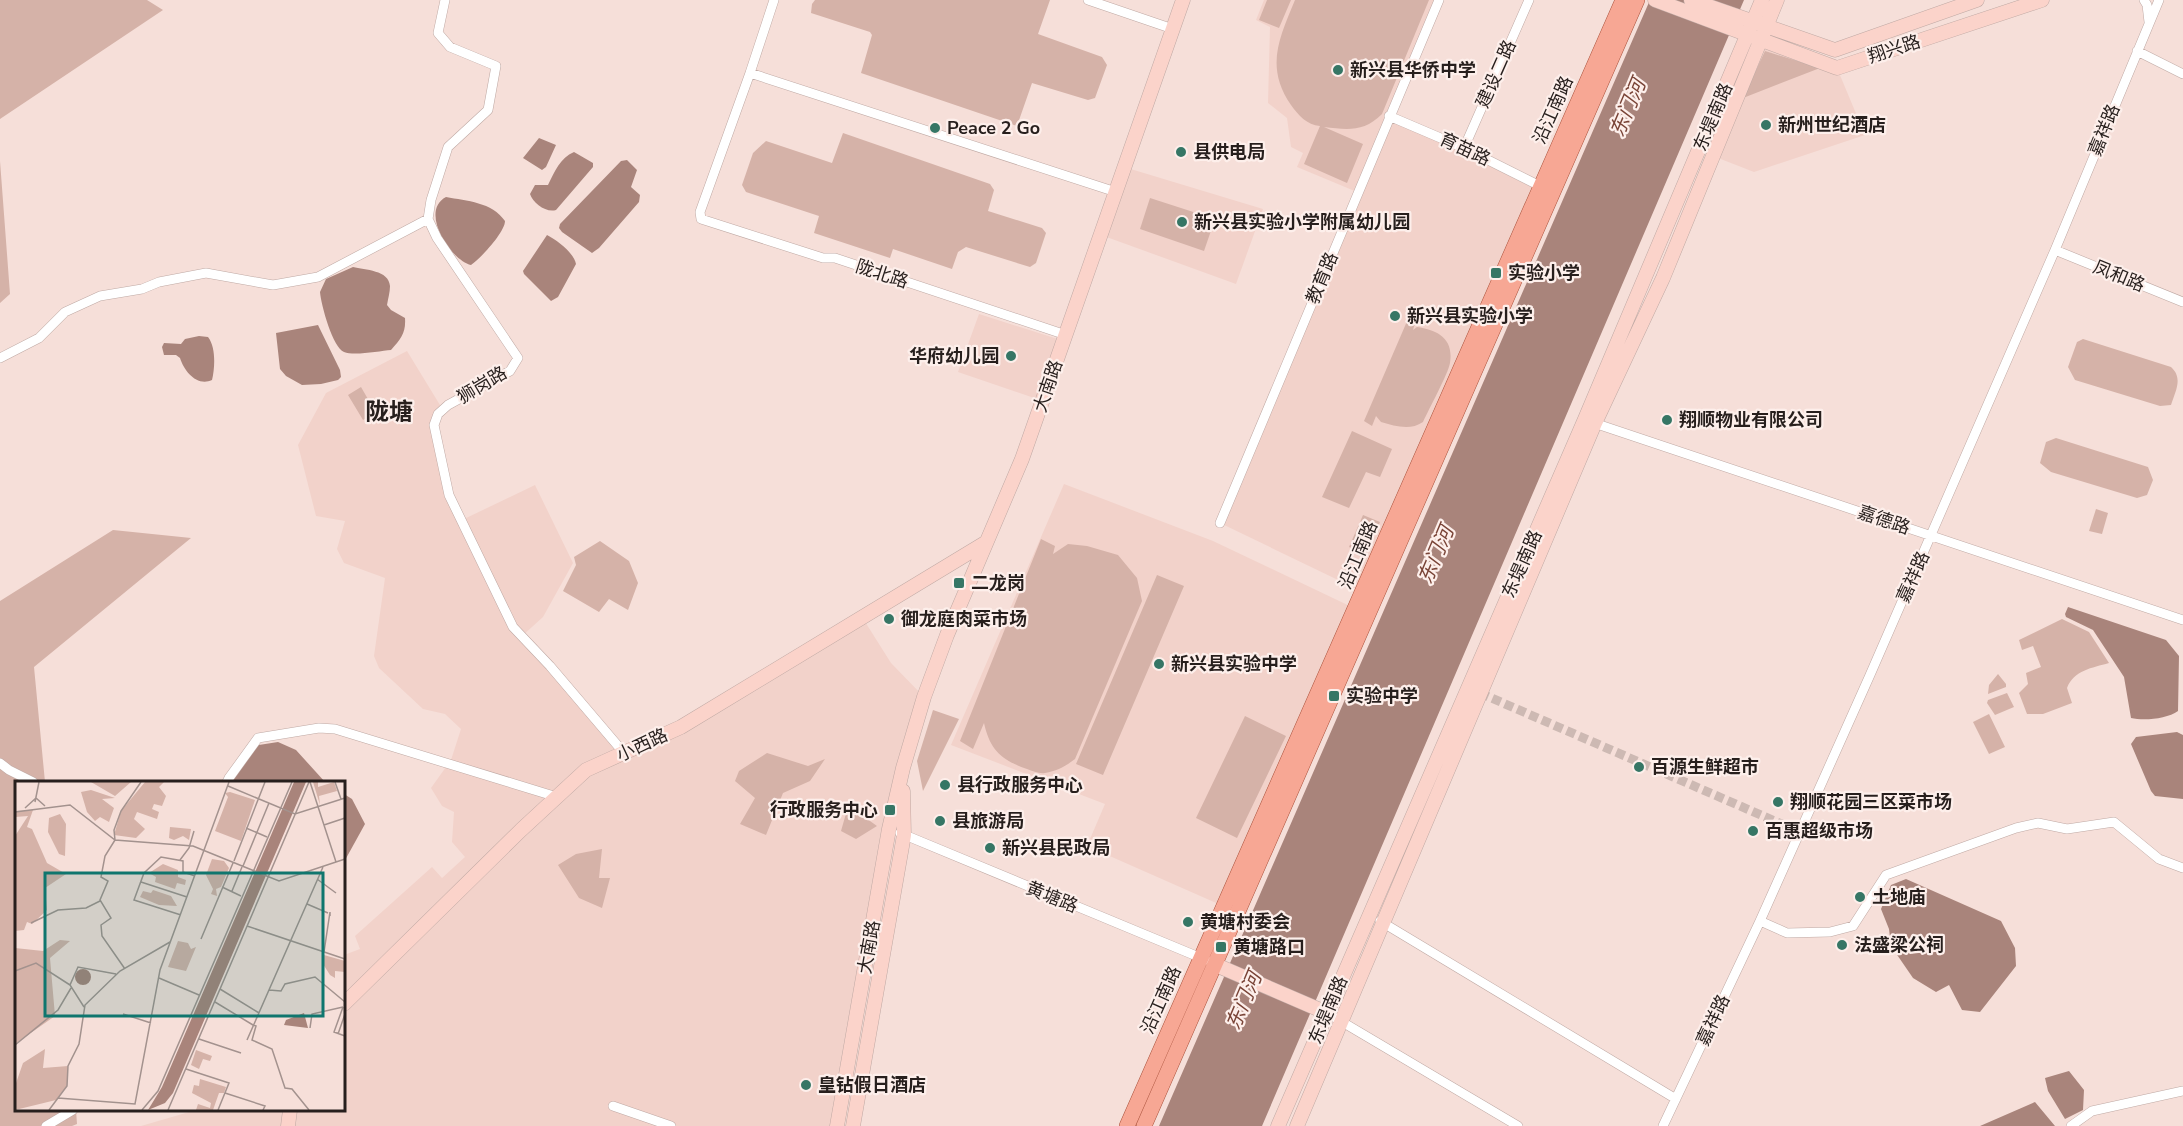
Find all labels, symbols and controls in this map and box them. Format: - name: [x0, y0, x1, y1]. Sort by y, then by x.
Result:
- street label: 翔兴路: [1865, 29, 1923, 69]
- street label: 建设二路: [1470, 36, 1522, 112]
- place label: 新兴县华侨中学: [1350, 58, 1476, 82]
- marker: 新兴县华侨中学: [1331, 63, 1345, 77]
- water label: 东门河: [1604, 71, 1654, 141]
- street label: 沿江南路: [1527, 72, 1579, 148]
- street label: 东堤南路: [1688, 79, 1738, 155]
- street label: 嘉祥路: [2083, 100, 2125, 160]
- place label: 新州世纪酒店: [1778, 113, 1886, 137]
- place label: Peace 2 Go: [947, 116, 1040, 140]
- marker: 新州世纪酒店: [1759, 118, 1773, 132]
- marker: Peace 2 Go: [928, 121, 942, 135]
- street label: 育苗路: [1435, 127, 1495, 171]
- place label: 县供电局: [1193, 140, 1265, 164]
- marker: 县供电局: [1174, 145, 1188, 159]
- place label: 新兴县实验小学附属幼儿园: [1194, 210, 1410, 234]
- marker: 新兴县实验小学附属幼儿园: [1175, 215, 1189, 229]
- street label: 教育路: [1300, 248, 1344, 308]
- street label: 陇北路: [853, 254, 911, 294]
- street label: 凤和路: [2089, 255, 2149, 297]
- place label: 实验小学: [1508, 261, 1580, 285]
- marker: 实验小学: [1489, 266, 1503, 280]
- place label: 新兴县实验小学: [1407, 304, 1533, 328]
- marker: 新兴县实验小学: [1388, 309, 1402, 323]
- place label: 华府幼儿园: [909, 344, 999, 368]
- marker: 华府幼儿园: [1004, 349, 1018, 363]
- street label: 大南路: [1028, 357, 1068, 415]
- street label: 狮岗路: [453, 361, 511, 409]
- district label: 陇塘: [365, 396, 413, 428]
- place label: 翔顺物业有限公司: [1679, 408, 1823, 432]
- marker: 翔顺物业有限公司: [1660, 413, 1674, 427]
- street label: 嘉德路: [1855, 500, 1913, 540]
- street label: 沿江南路: [1333, 517, 1383, 593]
- water label: 东门河: [1412, 518, 1462, 588]
- street label: 东堤南路: [1496, 526, 1548, 602]
- street label: 嘉祥路: [1891, 547, 1935, 607]
- place label: 二龙岗: [971, 571, 1025, 595]
- marker: 二龙岗: [952, 576, 966, 590]
- place label: 御龙庭肉菜市场: [900, 607, 1027, 631]
- marker: 御龙庭肉菜市场: [882, 612, 896, 626]
- place label: 新兴县实验中学: [1171, 652, 1297, 676]
- marker: 新兴县实验中学: [1152, 657, 1166, 671]
- place label: 实验中学: [1346, 684, 1418, 708]
- marker: 实验中学: [1327, 689, 1341, 703]
- street label: 小西路: [612, 723, 672, 767]
- place label: 百源生鲜超市: [1651, 755, 1759, 779]
- marker: 百源生鲜超市: [1632, 760, 1646, 774]
- place label: 县行政服务中心: [957, 773, 1083, 797]
- marker: 县行政服务中心: [938, 778, 952, 792]
- inset map: [15, 781, 345, 1111]
- place label: 翔顺花园三区菜市场: [1790, 790, 1952, 814]
- marker: 翔顺花园三区菜市场: [1771, 795, 1785, 809]
- place label: 行政服务中心: [770, 798, 878, 822]
- marker: 行政服务中心: [883, 803, 897, 817]
- place label: 县旅游局: [952, 809, 1024, 833]
- marker: 县旅游局: [933, 814, 947, 828]
- place label: 百惠超级市场: [1765, 819, 1873, 843]
- marker: 百惠超级市场: [1746, 824, 1760, 838]
- place label: 新兴县民政局: [1002, 836, 1110, 860]
- marker: 新兴县民政局: [983, 841, 997, 855]
- street label: 黄塘路: [1022, 876, 1082, 918]
- place label: 土地庙: [1872, 885, 1926, 909]
- marker: 土地庙: [1853, 890, 1867, 904]
- place label: 黄塘村委会: [1200, 910, 1290, 934]
- marker: 黄塘村委会: [1181, 915, 1195, 929]
- street label: 大南路: [852, 918, 886, 976]
- place label: 法盛梁公祠: [1854, 933, 1944, 957]
- place label: 黄塘路口: [1233, 935, 1305, 959]
- marker: 法盛梁公祠: [1835, 938, 1849, 952]
- marker: 黄塘路口: [1214, 940, 1228, 954]
- street label: 沿江南路: [1135, 962, 1187, 1038]
- water label: 东门河: [1220, 964, 1270, 1034]
- street label: 东堤南路: [1303, 972, 1353, 1048]
- street label: 嘉祥路: [1691, 990, 1735, 1050]
- place label: 皇钻假日酒店: [818, 1073, 926, 1097]
- marker: 皇钻假日酒店: [799, 1078, 813, 1092]

